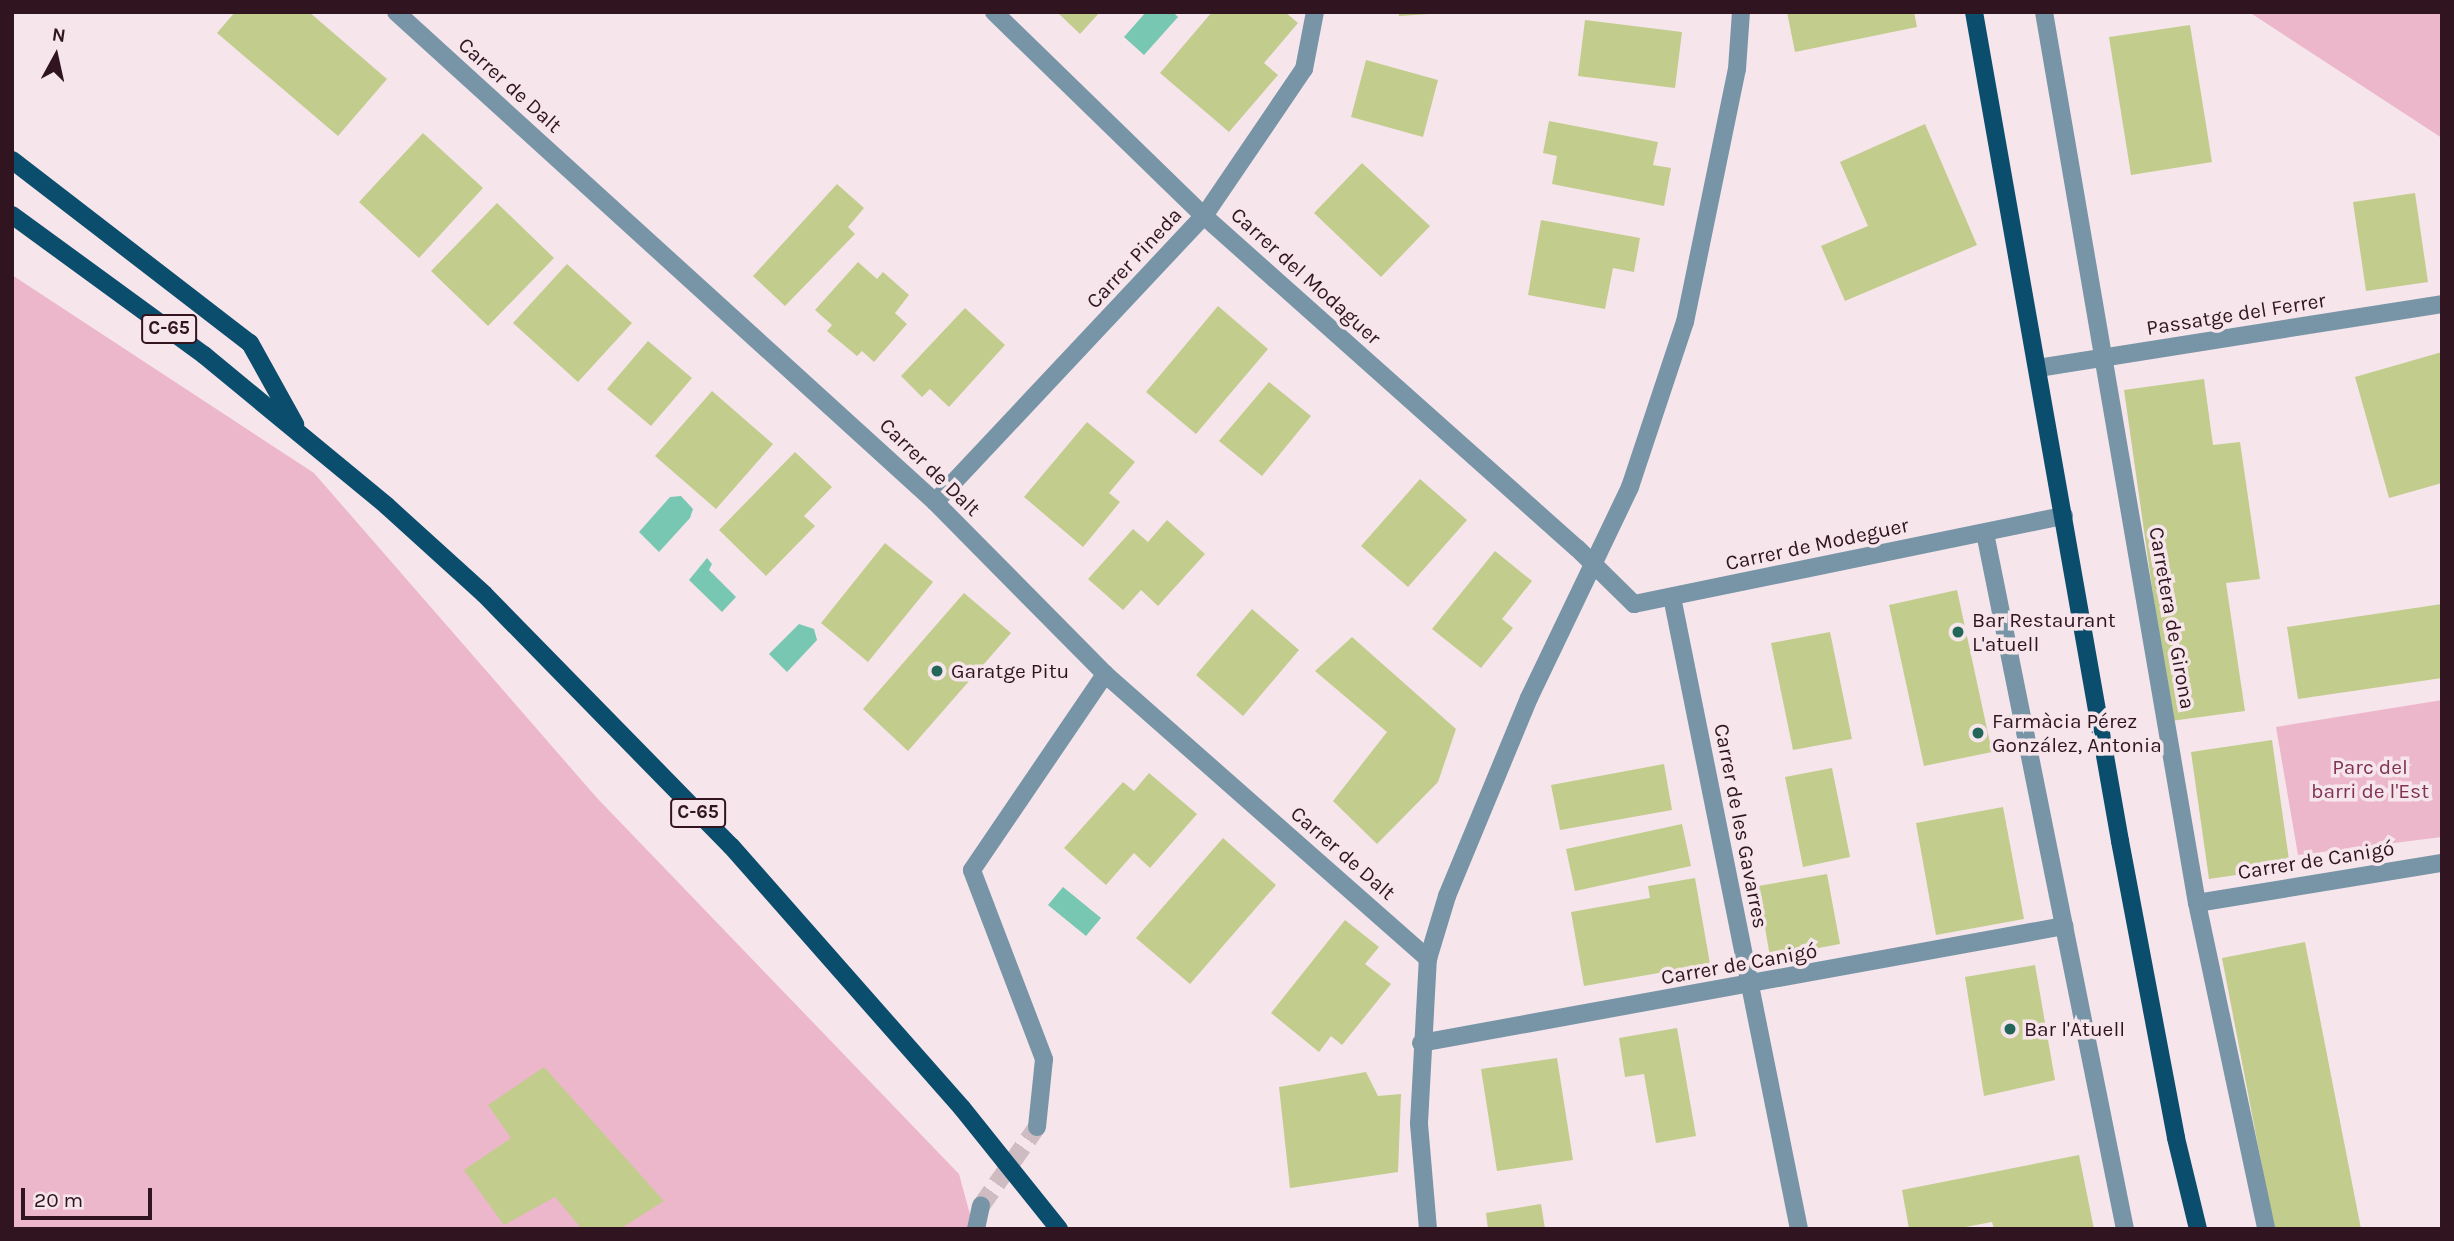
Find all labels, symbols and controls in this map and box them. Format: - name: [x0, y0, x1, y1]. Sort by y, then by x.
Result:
- north arrow: [21, 21, 91, 91]
- text: N: [51, 23, 67, 47]
- street label: Carrer de Dalt: [453, 32, 567, 138]
- street label: Carrer Pineda: [1081, 202, 1187, 314]
- street label: Carrer del Modaguer: [1226, 202, 1386, 350]
- street label: Passatge del Ferrer: [2145, 287, 2327, 341]
- road number: C-65: [141, 314, 197, 344]
- street label: Carrer de Dalt: [874, 413, 986, 521]
- street label: Carrer de Modeguer: [1723, 512, 1911, 576]
- street label: Carretera de Girona: [2144, 525, 2200, 711]
- place label: Bar Restaurant L'atuell: [1972, 607, 2116, 657]
- marker: Bar Restaurant L'atuell: [1950, 624, 1966, 640]
- place label: Garatge Pitu: [951, 658, 1069, 684]
- marker: Garatge Pitu: [929, 663, 945, 679]
- place label: Farmàcia Pérez González, Antonia: [1992, 708, 2162, 758]
- street label: Carrer de les Gavarres: [1709, 721, 1773, 931]
- marker: Farmàcia Pérez González, Antonia: [1970, 725, 1986, 741]
- park label: Parc del barri de l'Est: [2311, 754, 2429, 804]
- road number: C-65: [670, 798, 726, 828]
- street label: Carrer de Dalt: [1286, 801, 1400, 905]
- street label: Carrer de Canigó: [2236, 835, 2396, 885]
- street label: Carrer de Canigó: [1659, 938, 1819, 990]
- place label: Bar l'Atuell: [2024, 1016, 2125, 1042]
- marker: Bar l'Atuell: [2002, 1021, 2018, 1037]
- scale bar: [24, 1174, 156, 1218]
- text: 20 m: [34, 1188, 83, 1212]

